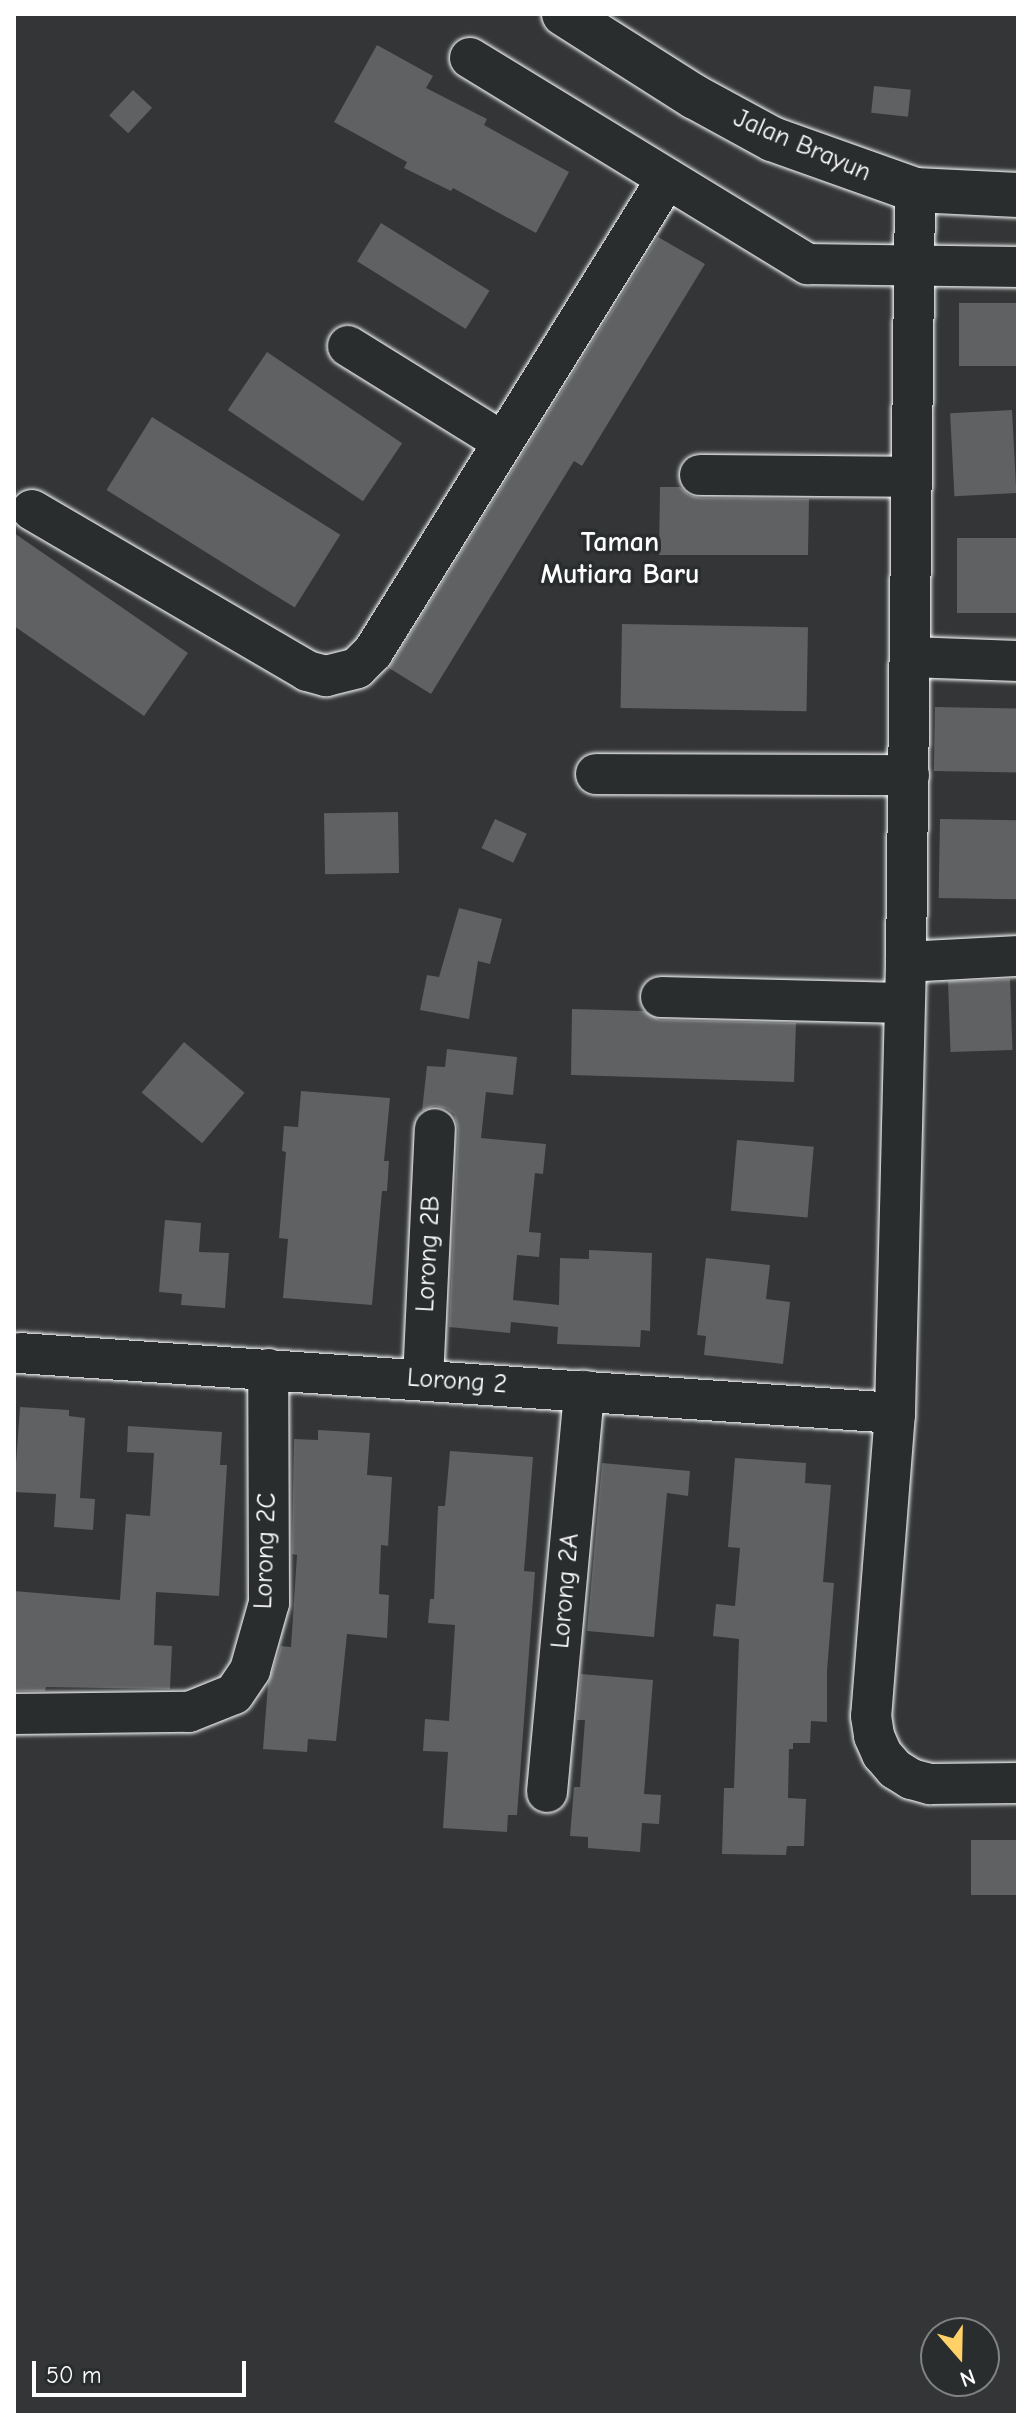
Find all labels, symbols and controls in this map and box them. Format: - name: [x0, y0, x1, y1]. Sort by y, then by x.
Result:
- street label: Jalan Brayun: [729, 103, 875, 189]
- district label: Taman Mutiara Baru: [540, 525, 700, 591]
- street label: Lorong 2B: [410, 1195, 448, 1313]
- street label: Lorong 2: [406, 1363, 508, 1401]
- street label: Lorong 2C: [248, 1492, 284, 1610]
- street label: Lorong 2A: [545, 1532, 587, 1650]
- north arrow: [920, 2317, 1000, 2397]
- scale bar: [36, 2345, 250, 2395]
- text: 50 m: [46, 2361, 102, 2389]
- text: N: [956, 2363, 979, 2392]

